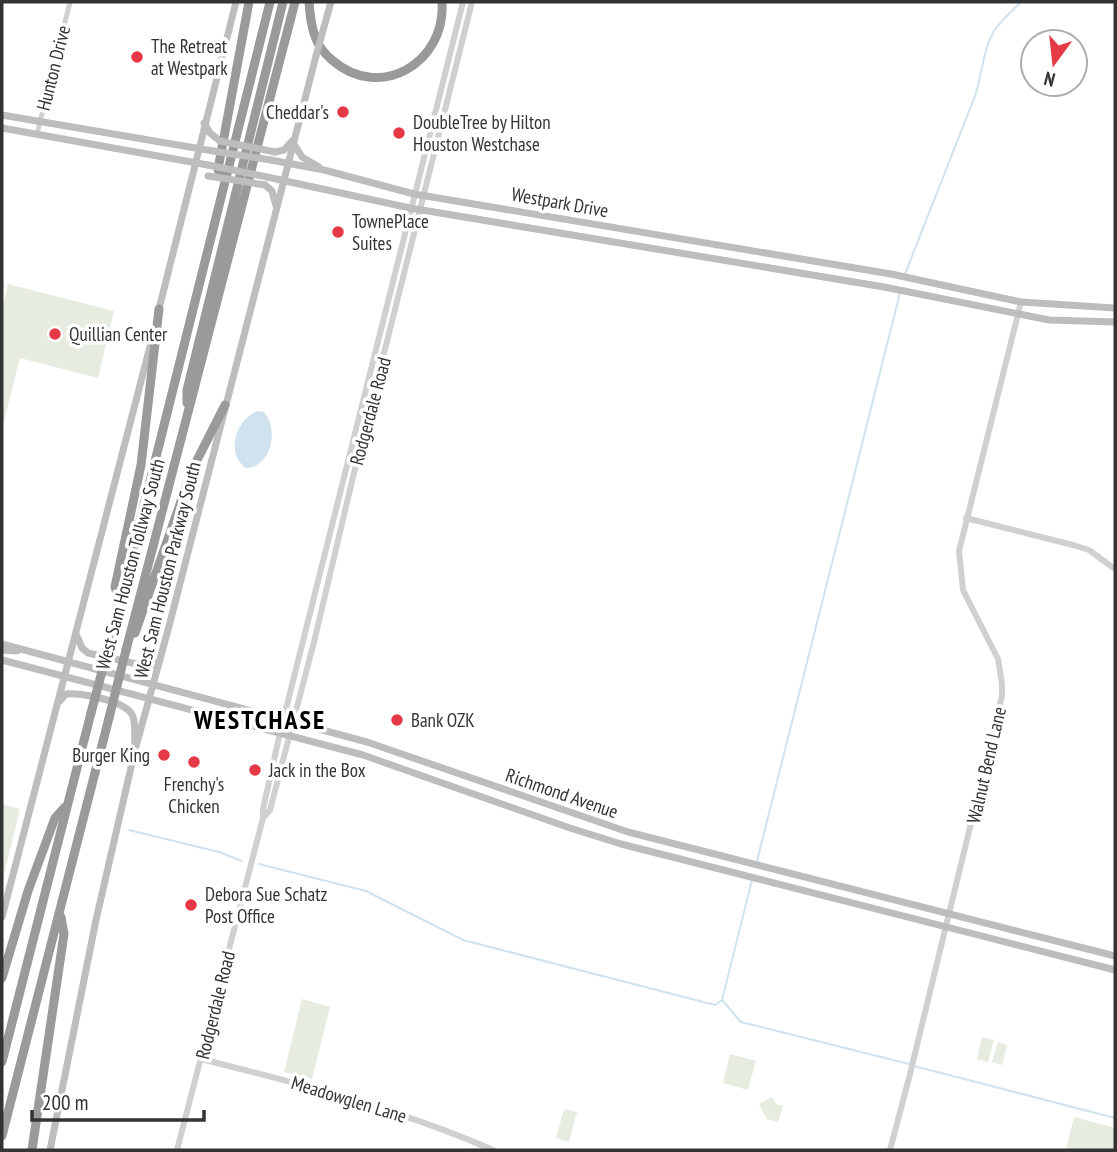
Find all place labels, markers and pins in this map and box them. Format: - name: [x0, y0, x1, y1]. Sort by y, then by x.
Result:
- place label: The Retreat at Westpark: [151, 34, 228, 80]
- marker: The Retreat at Westpark: [129, 49, 145, 65]
- place label: Cheddar's: [266, 100, 329, 124]
- marker: Cheddar's: [335, 104, 351, 120]
- place label: DoubleTree by Hilton Houston Westchase: [413, 110, 551, 156]
- marker: DoubleTree by Hilton Houston Westchase: [391, 125, 407, 141]
- place label: TownePlace Suites: [352, 209, 429, 255]
- marker: TownePlace Suites: [330, 224, 346, 240]
- place label: Quillian Center: [69, 322, 168, 346]
- marker: Quillian Center: [47, 326, 63, 342]
- place label: Bank OZK: [411, 708, 475, 732]
- marker: Bank OZK: [389, 712, 405, 728]
- place label: Burger King: [72, 743, 150, 767]
- marker: Burger King: [156, 747, 172, 763]
- marker: Frenchy's Chicken: [186, 754, 202, 770]
- place label: Jack in the Box: [268, 758, 366, 782]
- marker: Jack in the Box: [247, 762, 263, 778]
- place label: Frenchy's Chicken: [164, 772, 224, 818]
- place label: Debora Sue Schatz Post Office: [205, 882, 327, 928]
- marker: Debora Sue Schatz Post Office: [183, 897, 199, 913]

